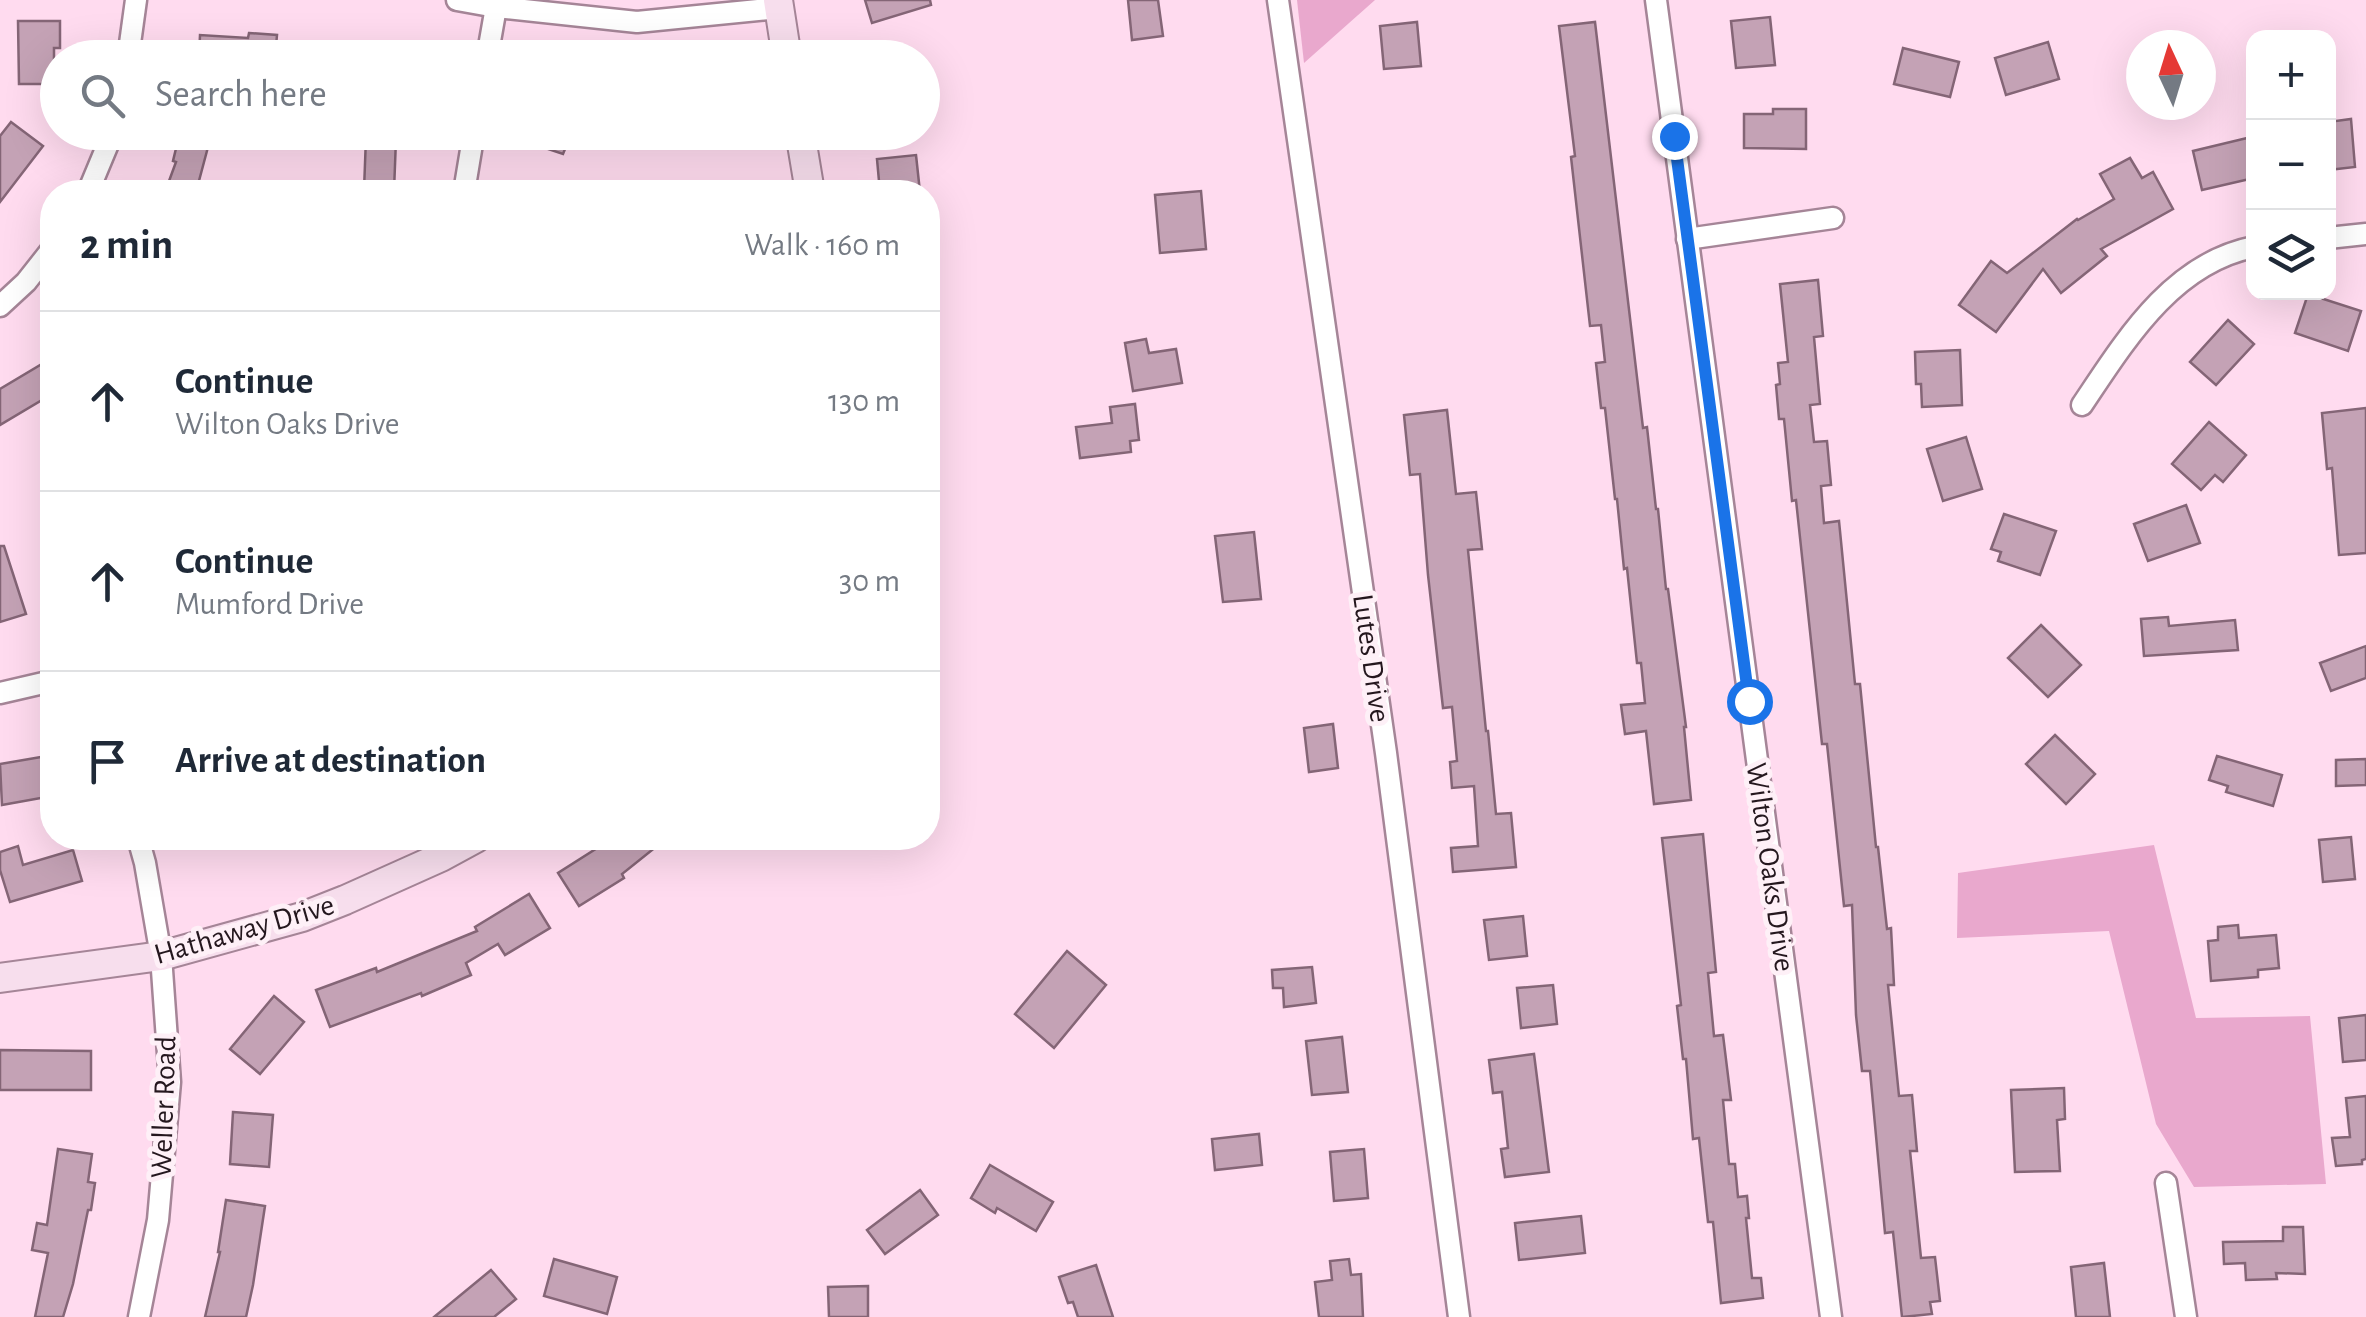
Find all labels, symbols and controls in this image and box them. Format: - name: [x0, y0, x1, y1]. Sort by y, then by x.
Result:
- north arrow: [2126, 30, 2216, 120]
- map controls: [2246, 30, 2336, 300]
- button: +: [2246, 30, 2336, 120]
- search box: [40, 40, 940, 150]
- icon: search: [75, 68, 130, 123]
- text: Search here: [155, 76, 327, 114]
- route end: [1652, 114, 1698, 160]
- button: −: [2246, 120, 2336, 210]
- button: layers: [2246, 210, 2336, 300]
- text: 2 min: [80, 224, 173, 266]
- text: Walk · 160 m: [744, 229, 900, 261]
- text: Continue: [175, 363, 313, 401]
- icon: ahead: [80, 374, 135, 429]
- text: 130 m: [828, 385, 900, 417]
- text: Wilton Oaks Drive: [175, 408, 400, 440]
- text: Continue: [175, 543, 313, 581]
- icon: ahead: [80, 554, 135, 609]
- text: 30 m: [839, 565, 900, 597]
- text: Mumford Drive: [175, 588, 364, 620]
- street label: Lutes Drive: [1347, 592, 1395, 724]
- route start: [1727, 679, 1773, 725]
- icon: arrive: [80, 734, 135, 789]
- text: Arrive at destination: [175, 742, 486, 780]
- street label: Wilton Oaks Drive: [1741, 761, 1800, 973]
- street label: Hathaway Drive: [151, 890, 338, 970]
- street label: Weller Road: [147, 1035, 181, 1179]

